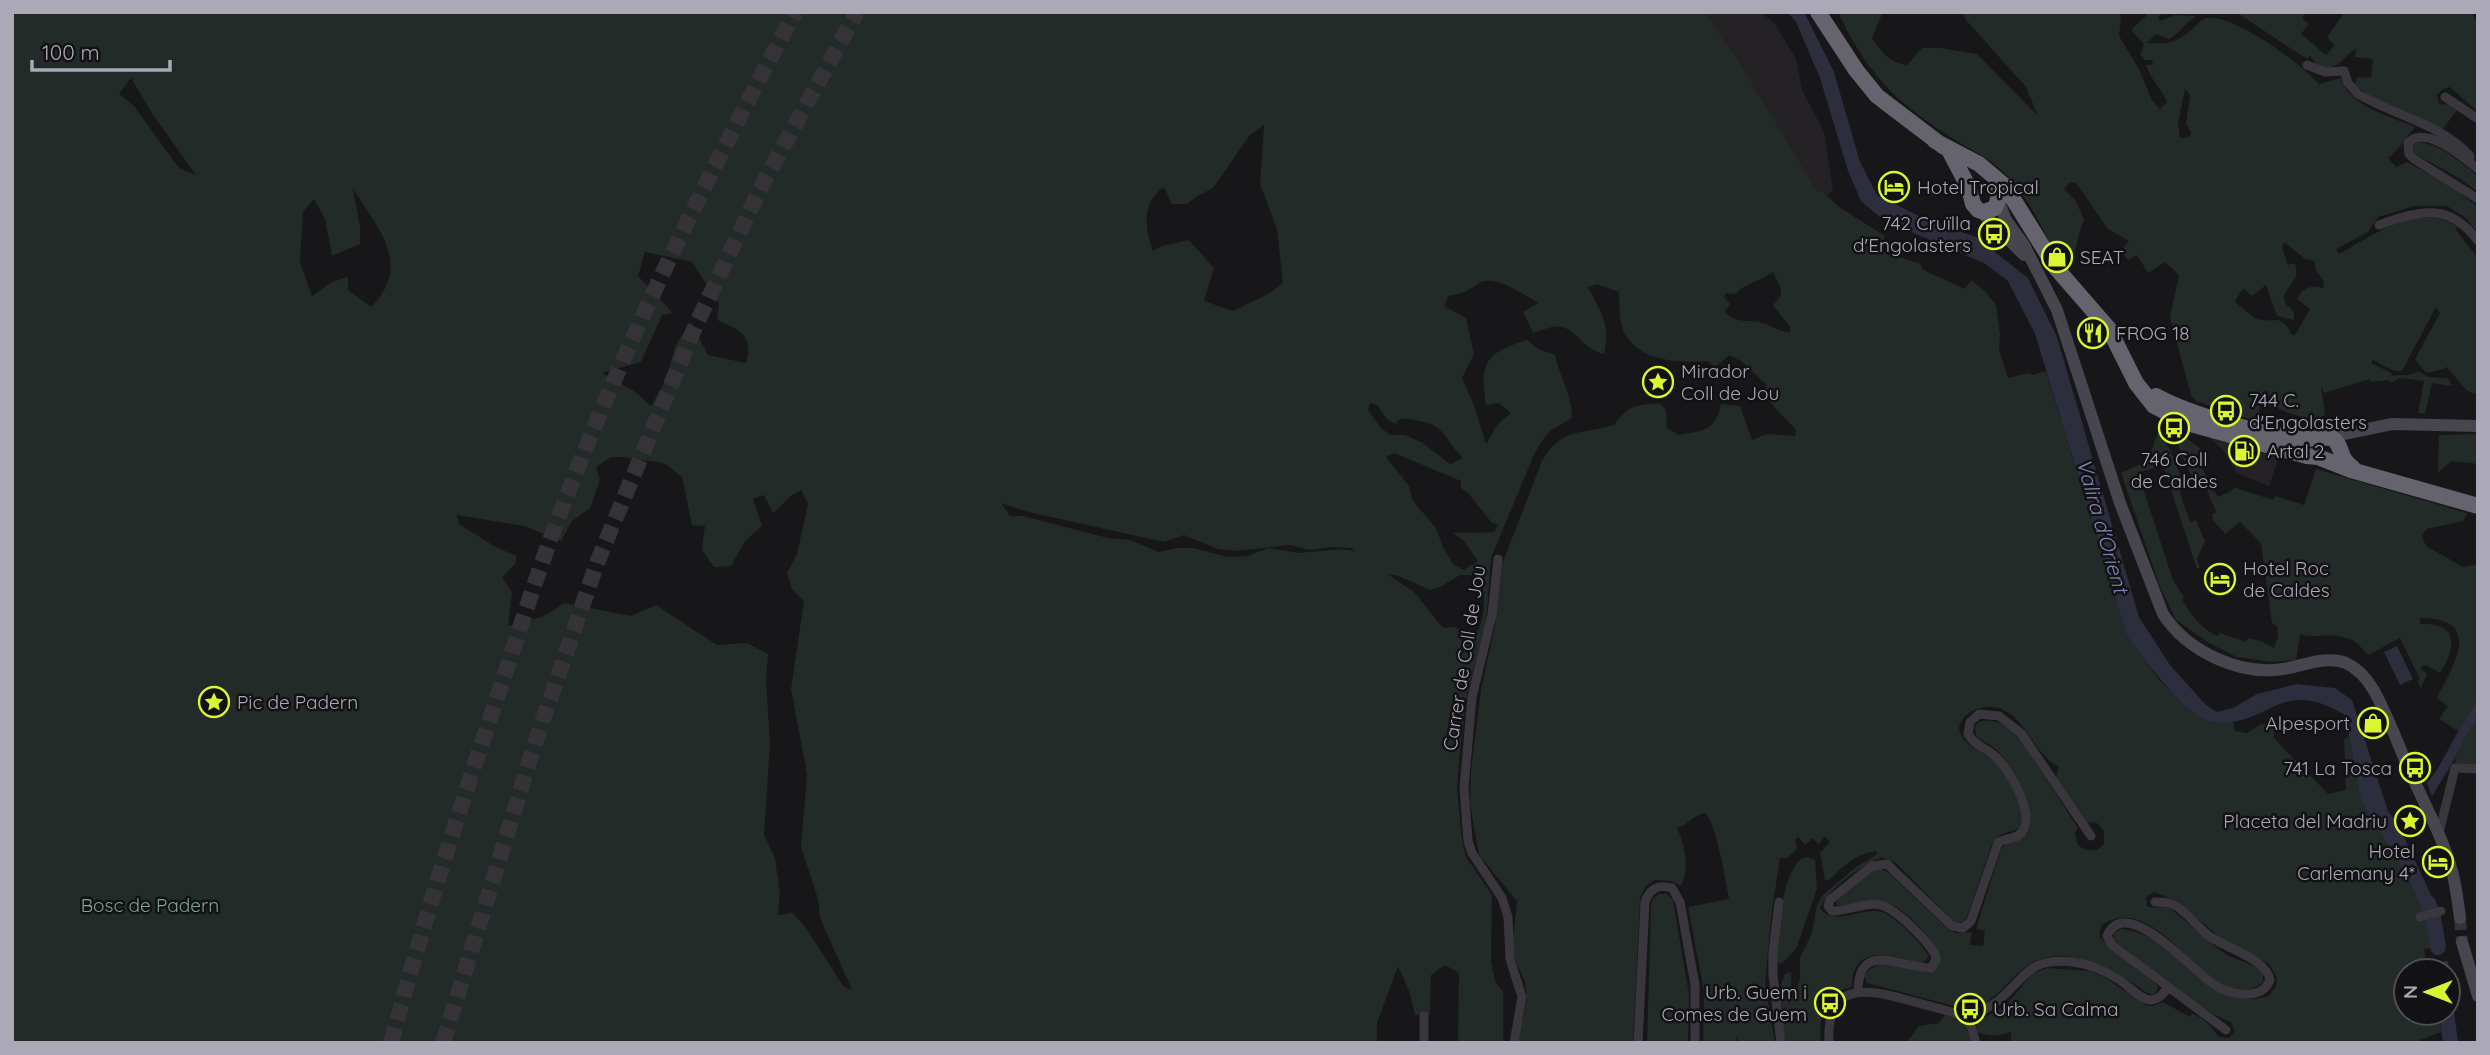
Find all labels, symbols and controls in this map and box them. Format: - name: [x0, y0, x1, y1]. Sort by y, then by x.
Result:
- scale bar: [32, 28, 170, 72]
- text: 100 m: [42, 39, 100, 65]
- hotel icon: Hotel Tropical: [1877, 170, 1911, 204]
- place label: Hotel Tropical: [1917, 175, 2039, 199]
- place label: 742 Cruïlla d'Engolasters: [1853, 211, 1971, 257]
- bus stop icon: 742 Cruïlla d'Engolasters: [1977, 217, 2011, 251]
- shop icon: SEAT: [2040, 240, 2074, 274]
- place label: SEAT: [2080, 245, 2124, 269]
- restaurant icon: FROG 18: [2076, 316, 2110, 350]
- place label: FROG 18: [2116, 321, 2190, 345]
- place label: Mirador Coll de Jou: [1681, 359, 1779, 405]
- place icon: Mirador Coll de Jou: [1641, 365, 1675, 399]
- place label: 744 C. d'Engolasters: [2249, 388, 2367, 434]
- bus stop icon: 744 C. d'Engolasters: [2209, 394, 2243, 428]
- bus stop icon: 746 Coll de Caldes: [2157, 411, 2191, 445]
- fuel station icon: Artal 2: [2227, 434, 2261, 468]
- place label: Artal 2: [2267, 439, 2325, 463]
- place label: 746 Coll de Caldes: [2131, 447, 2217, 493]
- water label: Valira d'Orient: [2071, 456, 2135, 599]
- place label: Hotel Roc de Caldes: [2243, 556, 2330, 602]
- hotel icon: Hotel Roc de Caldes: [2203, 562, 2237, 596]
- street label: Carrer de Coll de Jou: [1438, 564, 1490, 752]
- place icon: Pic de Padern: [197, 685, 231, 719]
- place label: Pic de Padern: [237, 690, 358, 714]
- shop icon: Alpesport: [2356, 706, 2390, 740]
- place label: Alpesport: [2265, 711, 2350, 735]
- bus stop icon: 741 La Tosca: [2398, 751, 2432, 785]
- place label: 741 La Tosca: [2283, 756, 2392, 780]
- place icon: Placeta del Madriu: [2393, 804, 2427, 838]
- place label: Placeta del Madriu: [2223, 809, 2387, 833]
- place label: Hotel Carlemany 4*: [2297, 839, 2415, 885]
- hotel icon: Hotel Carlemany 4*: [2421, 845, 2455, 879]
- park label: Bosc de Padern: [81, 893, 219, 917]
- north arrow: [2392, 957, 2462, 1027]
- place label: Urb. Guem i Comes de Guem: [1661, 980, 1807, 1026]
- text: N: [2398, 985, 2422, 999]
- bus stop icon: Urb. Guem i Comes de Guem: [1813, 986, 1847, 1020]
- bus stop icon: Urb. Sa Calma: [1953, 992, 1987, 1026]
- place label: Urb. Sa Calma: [1993, 997, 2119, 1021]

